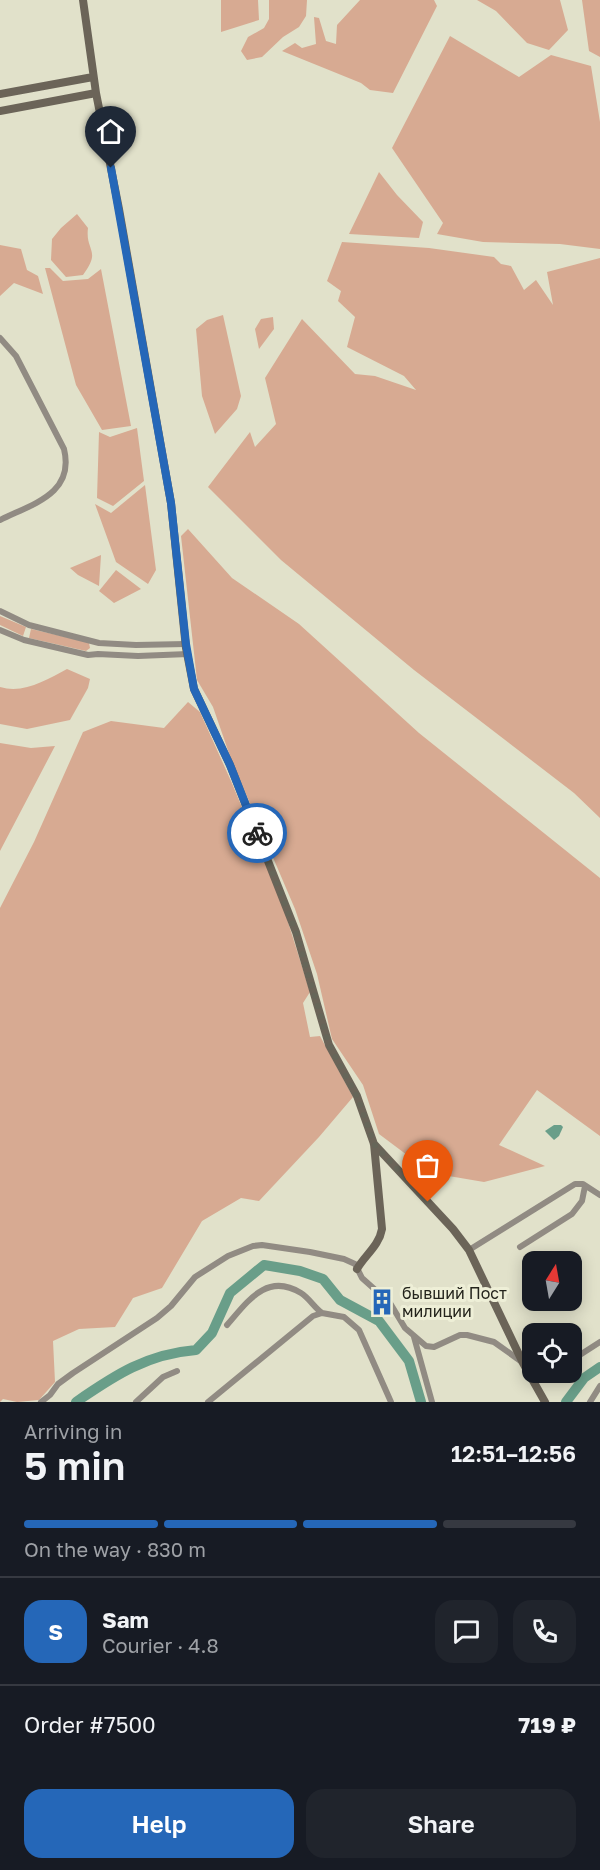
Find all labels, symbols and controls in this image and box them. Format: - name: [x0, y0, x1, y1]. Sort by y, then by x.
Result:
- pin: [85, 106, 136, 168]
- icon: home: [94, 115, 127, 148]
- courier: [227, 803, 287, 863]
- icon: bike: [241, 817, 274, 850]
- pin: [402, 1140, 453, 1202]
- icon: bag: [411, 1149, 444, 1182]
- north arrow: [522, 1251, 582, 1311]
- map controls: [522, 1251, 582, 1383]
- place label: бывший Пост милиции: [402, 1283, 507, 1321]
- building icon: бывший Пост милиции: [367, 1287, 397, 1317]
- button: locate: [522, 1323, 582, 1383]
- text: Arriving in: [24, 1419, 122, 1443]
- text: 12:51–12:56: [451, 1440, 576, 1467]
- text: 5 min: [24, 1442, 125, 1489]
- text: On the way · 830 m: [24, 1537, 206, 1561]
- button: chat: [435, 1600, 498, 1663]
- button: phone: [513, 1600, 576, 1663]
- text: Sam: [102, 1606, 149, 1633]
- text: S: [48, 1618, 63, 1645]
- text: Courier · 4.8: [102, 1633, 219, 1657]
- text: Order #7500: [24, 1711, 156, 1738]
- text: 719 ₽: [518, 1711, 576, 1738]
- button: Help: [24, 1789, 294, 1858]
- button: Share: [306, 1789, 576, 1858]

